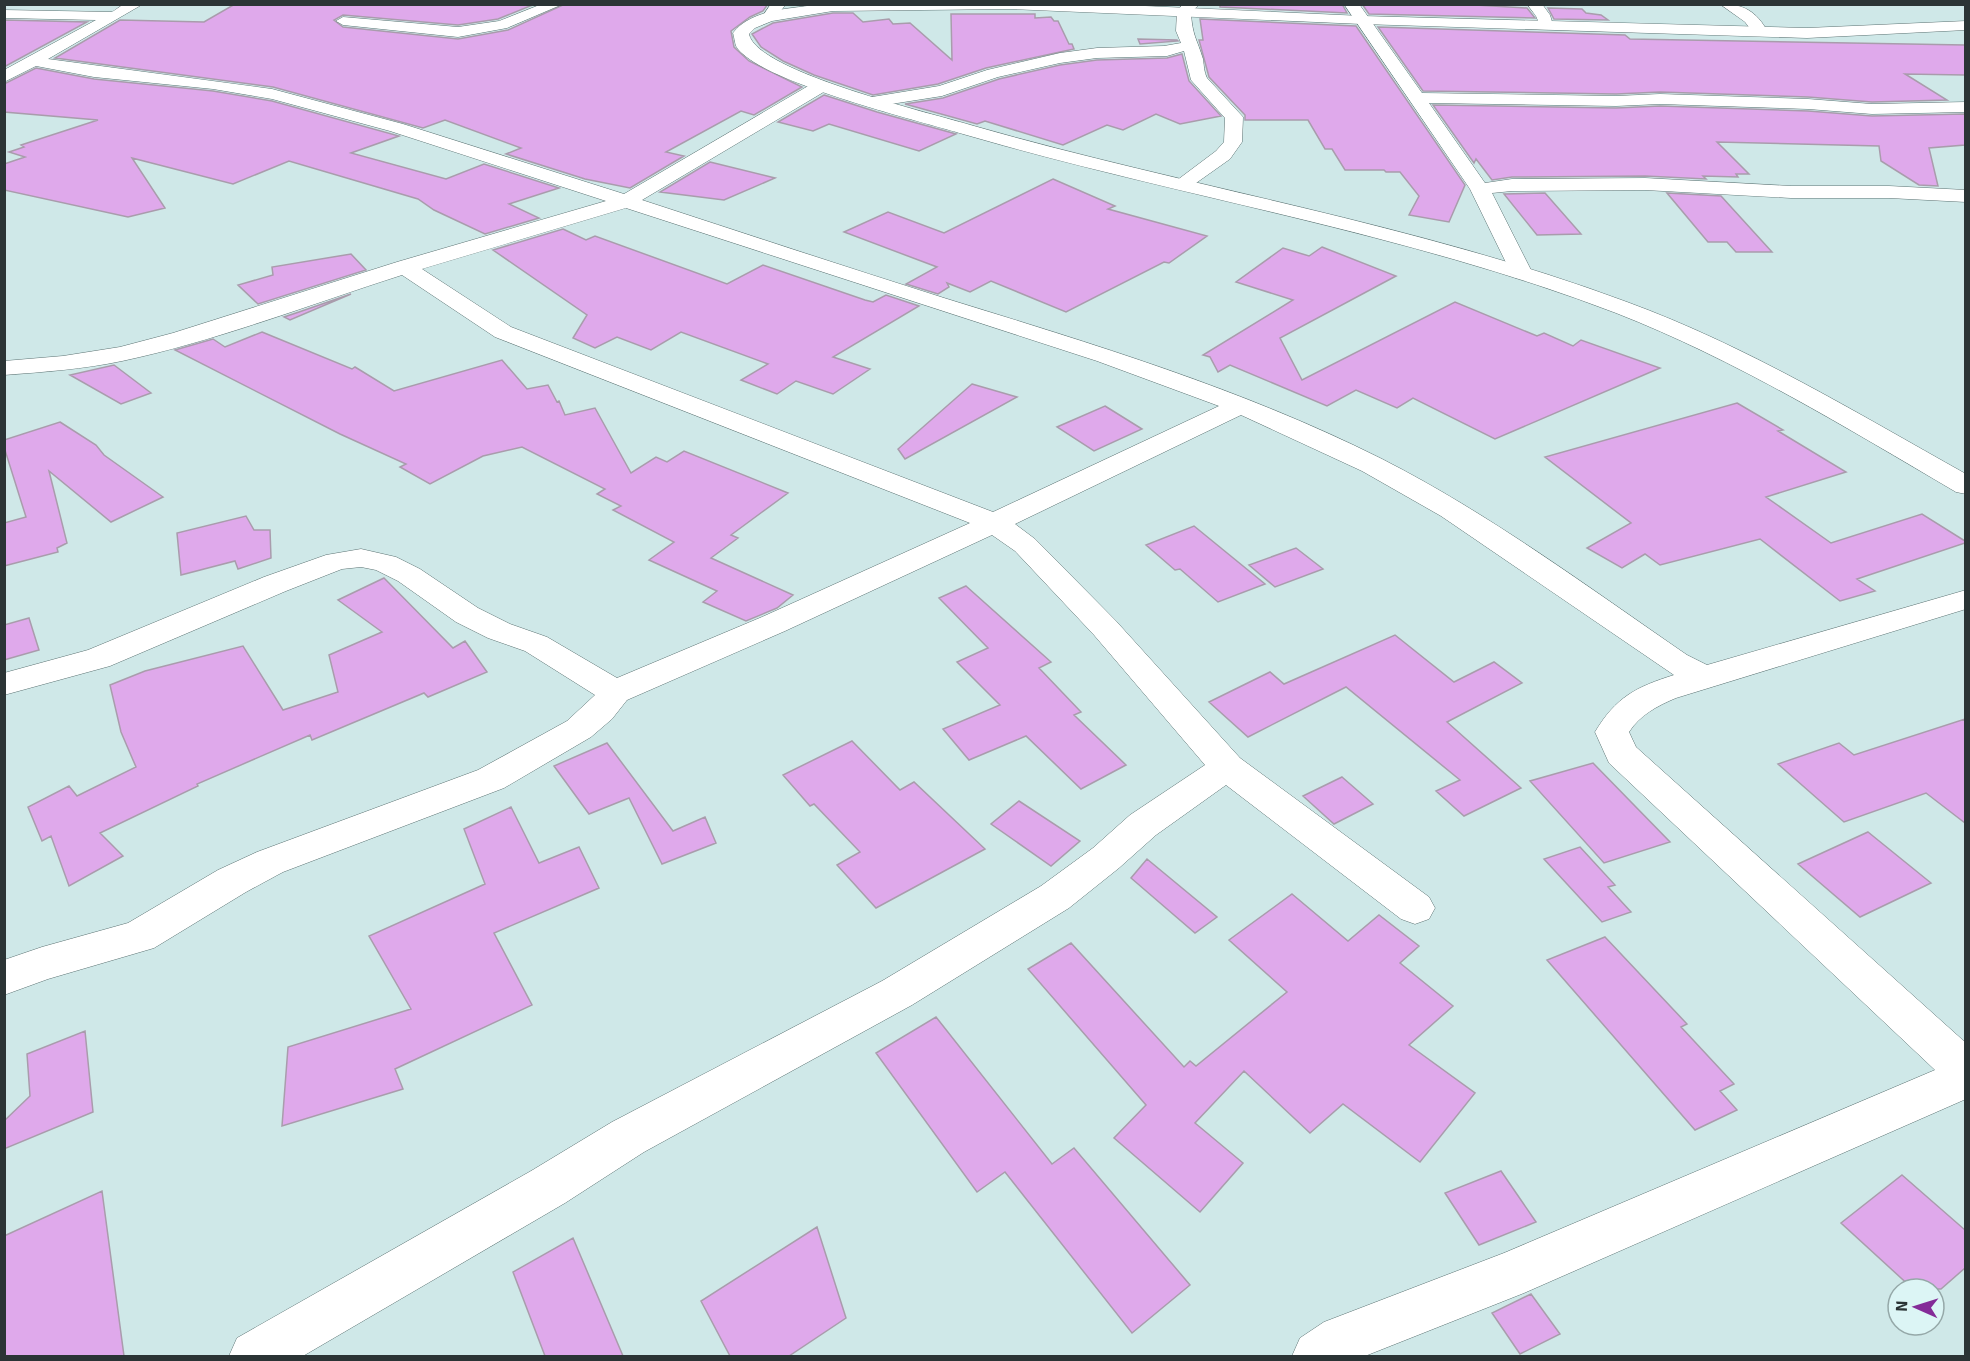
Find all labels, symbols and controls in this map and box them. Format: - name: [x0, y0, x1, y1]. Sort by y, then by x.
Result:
- north arrow: [1886, 1277, 1946, 1337]
- text: N: [1892, 1300, 1912, 1312]

